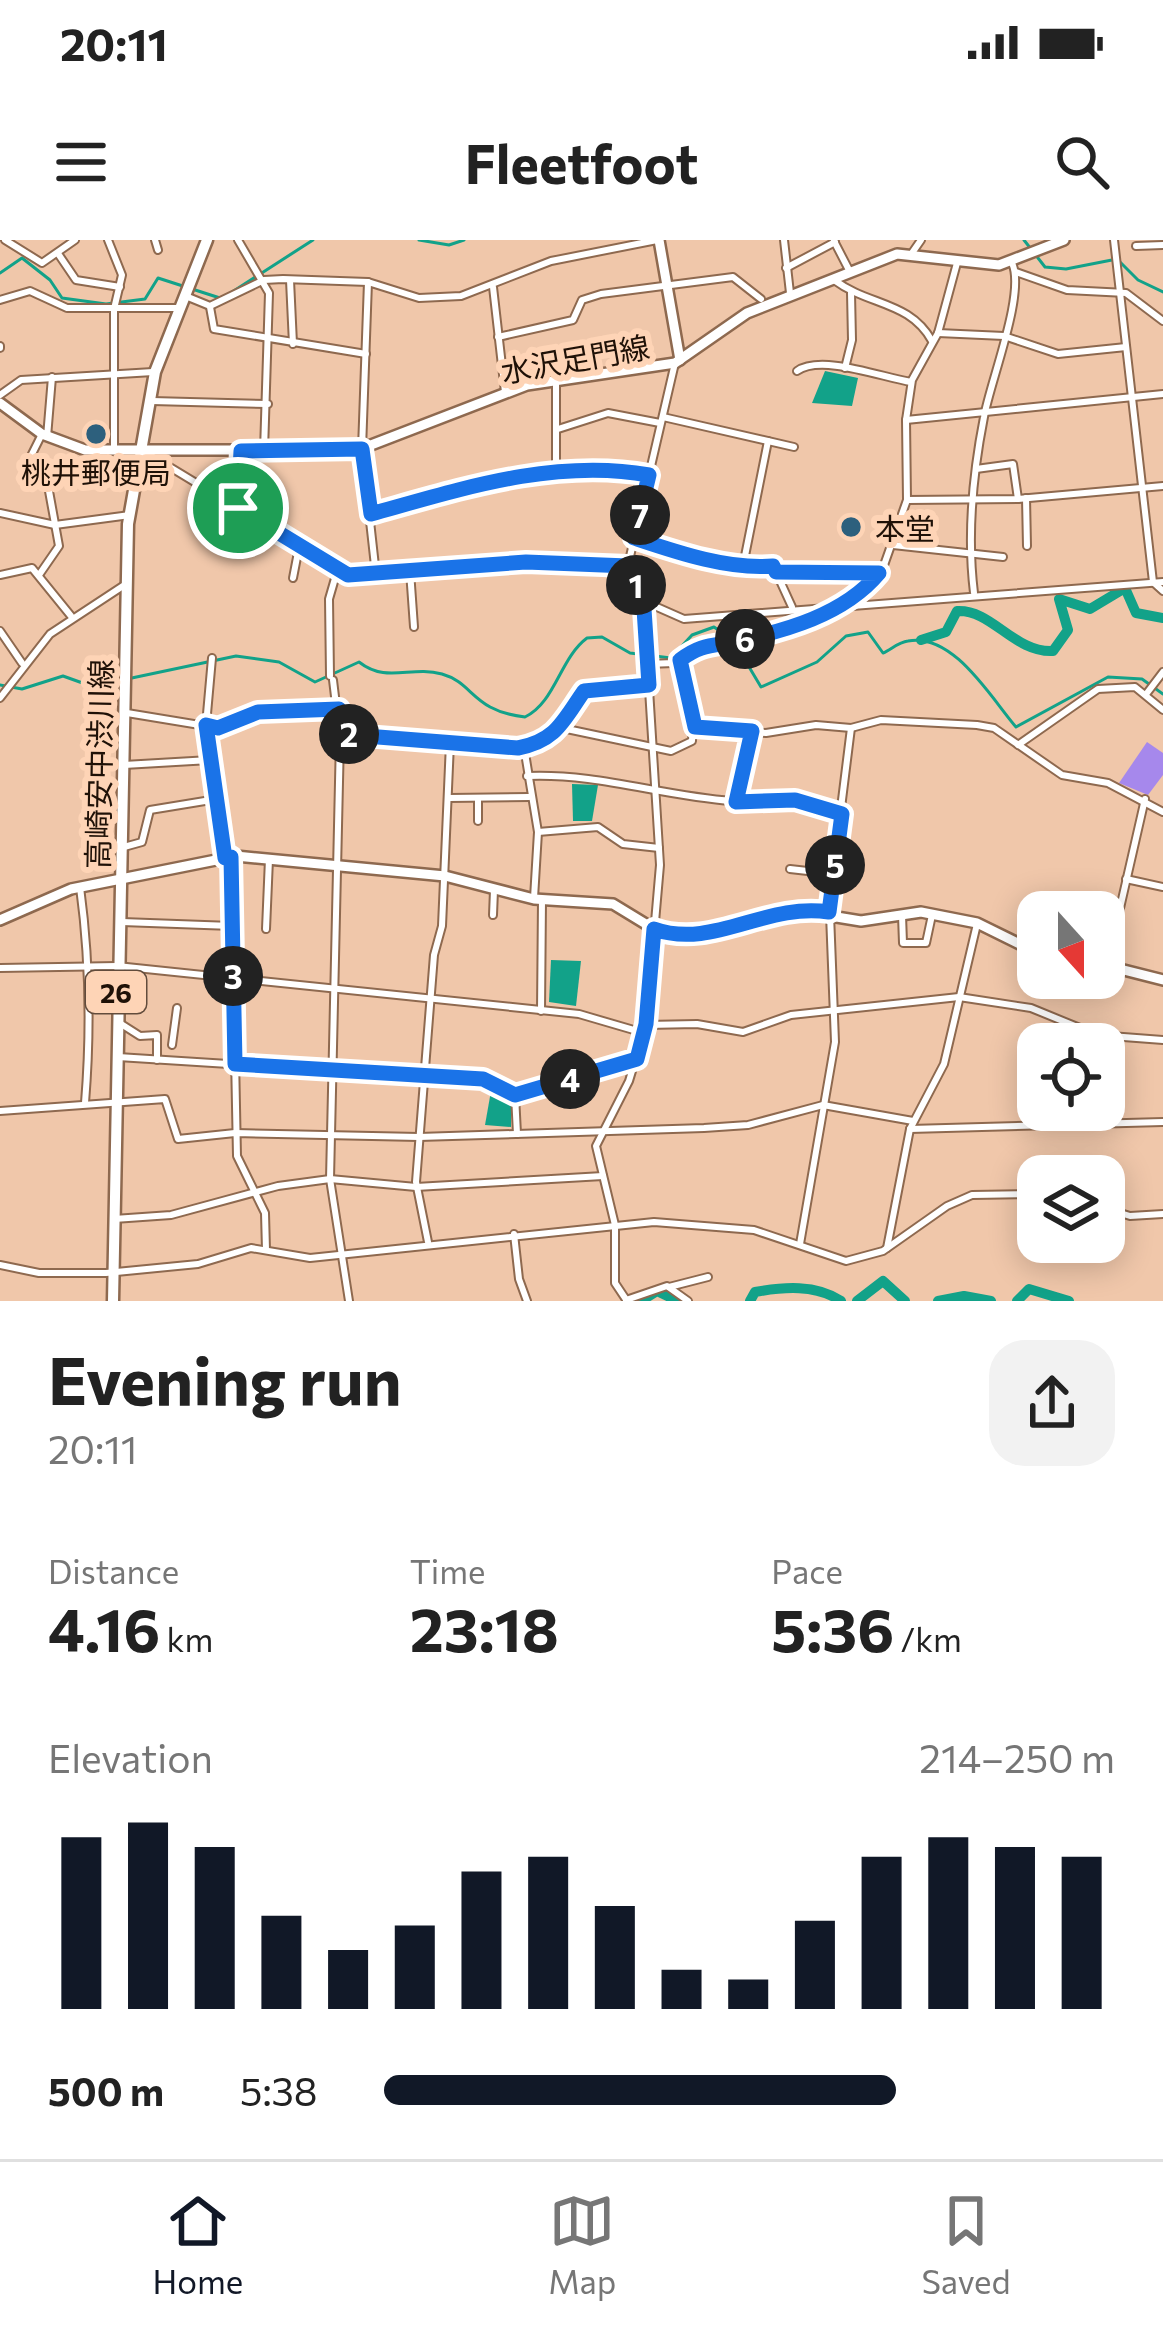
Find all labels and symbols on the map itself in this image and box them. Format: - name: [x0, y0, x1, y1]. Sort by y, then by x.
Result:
- street label: 水沢足門線: [498, 327, 652, 389]
- marker: 桃井郵便局: [83, 421, 109, 447]
- place label: 桃井郵便局: [21, 453, 171, 490]
- pin: [187, 457, 289, 559]
- pin: 7: [610, 485, 670, 545]
- place label: 本堂: [875, 509, 935, 546]
- marker: 本堂: [838, 514, 864, 540]
- pin: 1: [606, 555, 666, 615]
- pin: 6: [715, 609, 775, 669]
- street label: 高崎安中渋川線: [78, 659, 118, 869]
- pin: 2: [319, 704, 379, 764]
- pin: 5: [805, 835, 865, 895]
- north arrow: [1017, 891, 1125, 999]
- pin: 3: [203, 946, 263, 1006]
- road number: 26: [86, 971, 146, 1013]
- pin: 4: [540, 1049, 600, 1109]

